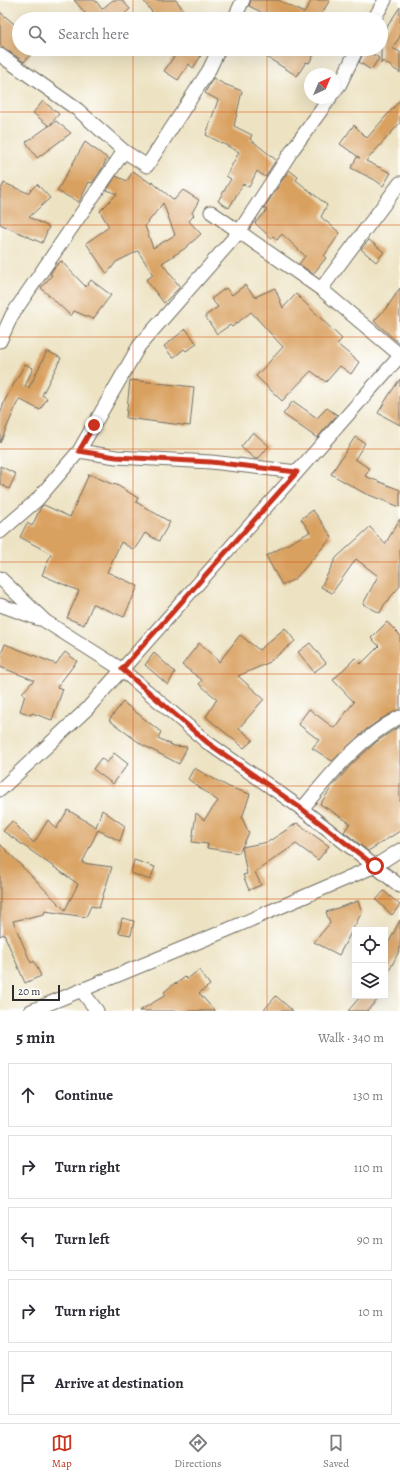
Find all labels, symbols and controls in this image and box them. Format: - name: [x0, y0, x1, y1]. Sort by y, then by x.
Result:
- search box: [12, 12, 388, 56]
- icon: search: [26, 23, 48, 45]
- text: Search here: [58, 24, 129, 44]
- north arrow: [304, 68, 340, 104]
- route end: [85, 416, 103, 434]
- route start: [366, 857, 384, 875]
- map controls: [352, 927, 388, 999]
- button: locate: [352, 927, 388, 963]
- button: layers: [352, 963, 388, 999]
- scale bar: [12, 983, 60, 1002]
- text: 20 m: [18, 984, 40, 999]
- text: 5 min: [16, 1026, 55, 1049]
- text: Walk · 340 m: [318, 1029, 384, 1046]
- icon: ahead: [17, 1084, 39, 1106]
- text: Continue: [55, 1085, 113, 1105]
- text: 130 m: [353, 1087, 383, 1104]
- icon: right: [17, 1156, 39, 1178]
- text: Turn right: [55, 1157, 120, 1177]
- text: 110 m: [354, 1159, 383, 1176]
- icon: left: [17, 1228, 39, 1250]
- text: Turn left: [55, 1229, 110, 1249]
- text: 90 m: [357, 1231, 383, 1248]
- icon: right: [17, 1300, 39, 1322]
- text: Turn right: [55, 1301, 120, 1321]
- text: 10 m: [358, 1303, 383, 1320]
- icon: arrive: [17, 1372, 39, 1394]
- text: Arrive at destination: [55, 1373, 184, 1393]
- tab: Map: [51, 1432, 73, 1471]
- tab: Directions: [174, 1432, 222, 1471]
- tab: Saved: [323, 1432, 349, 1471]

